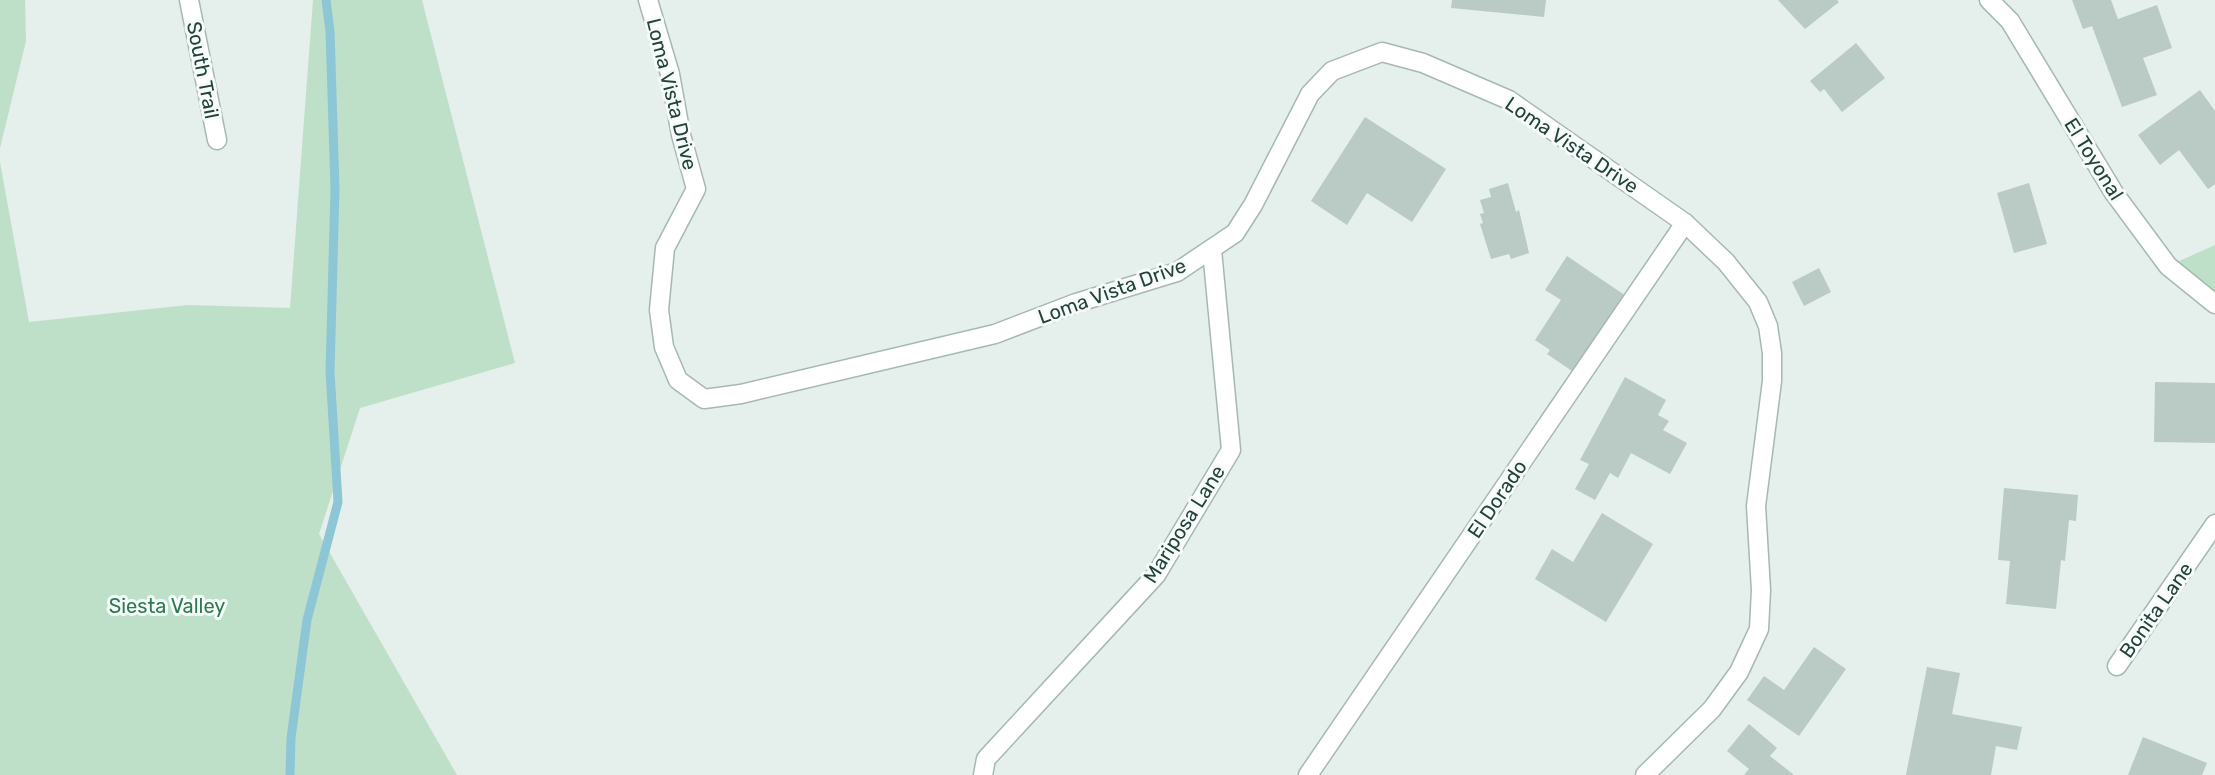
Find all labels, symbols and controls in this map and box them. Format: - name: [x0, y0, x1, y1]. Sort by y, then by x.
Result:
- street label: Loma Vista Drive: [642, 16, 702, 172]
- street label: South Trail: [182, 19, 224, 121]
- street label: Loma Vista Drive: [1501, 92, 1643, 198]
- street label: El Toyonal: [2059, 113, 2129, 205]
- street label: Loma Vista Drive: [1035, 253, 1189, 329]
- street label: El Dorado: [1462, 455, 1532, 543]
- street label: Mariposa Lane: [1138, 461, 1230, 587]
- street label: Bonita Lane: [2114, 558, 2198, 662]
- park label: Siesta Valley: [109, 594, 225, 618]

